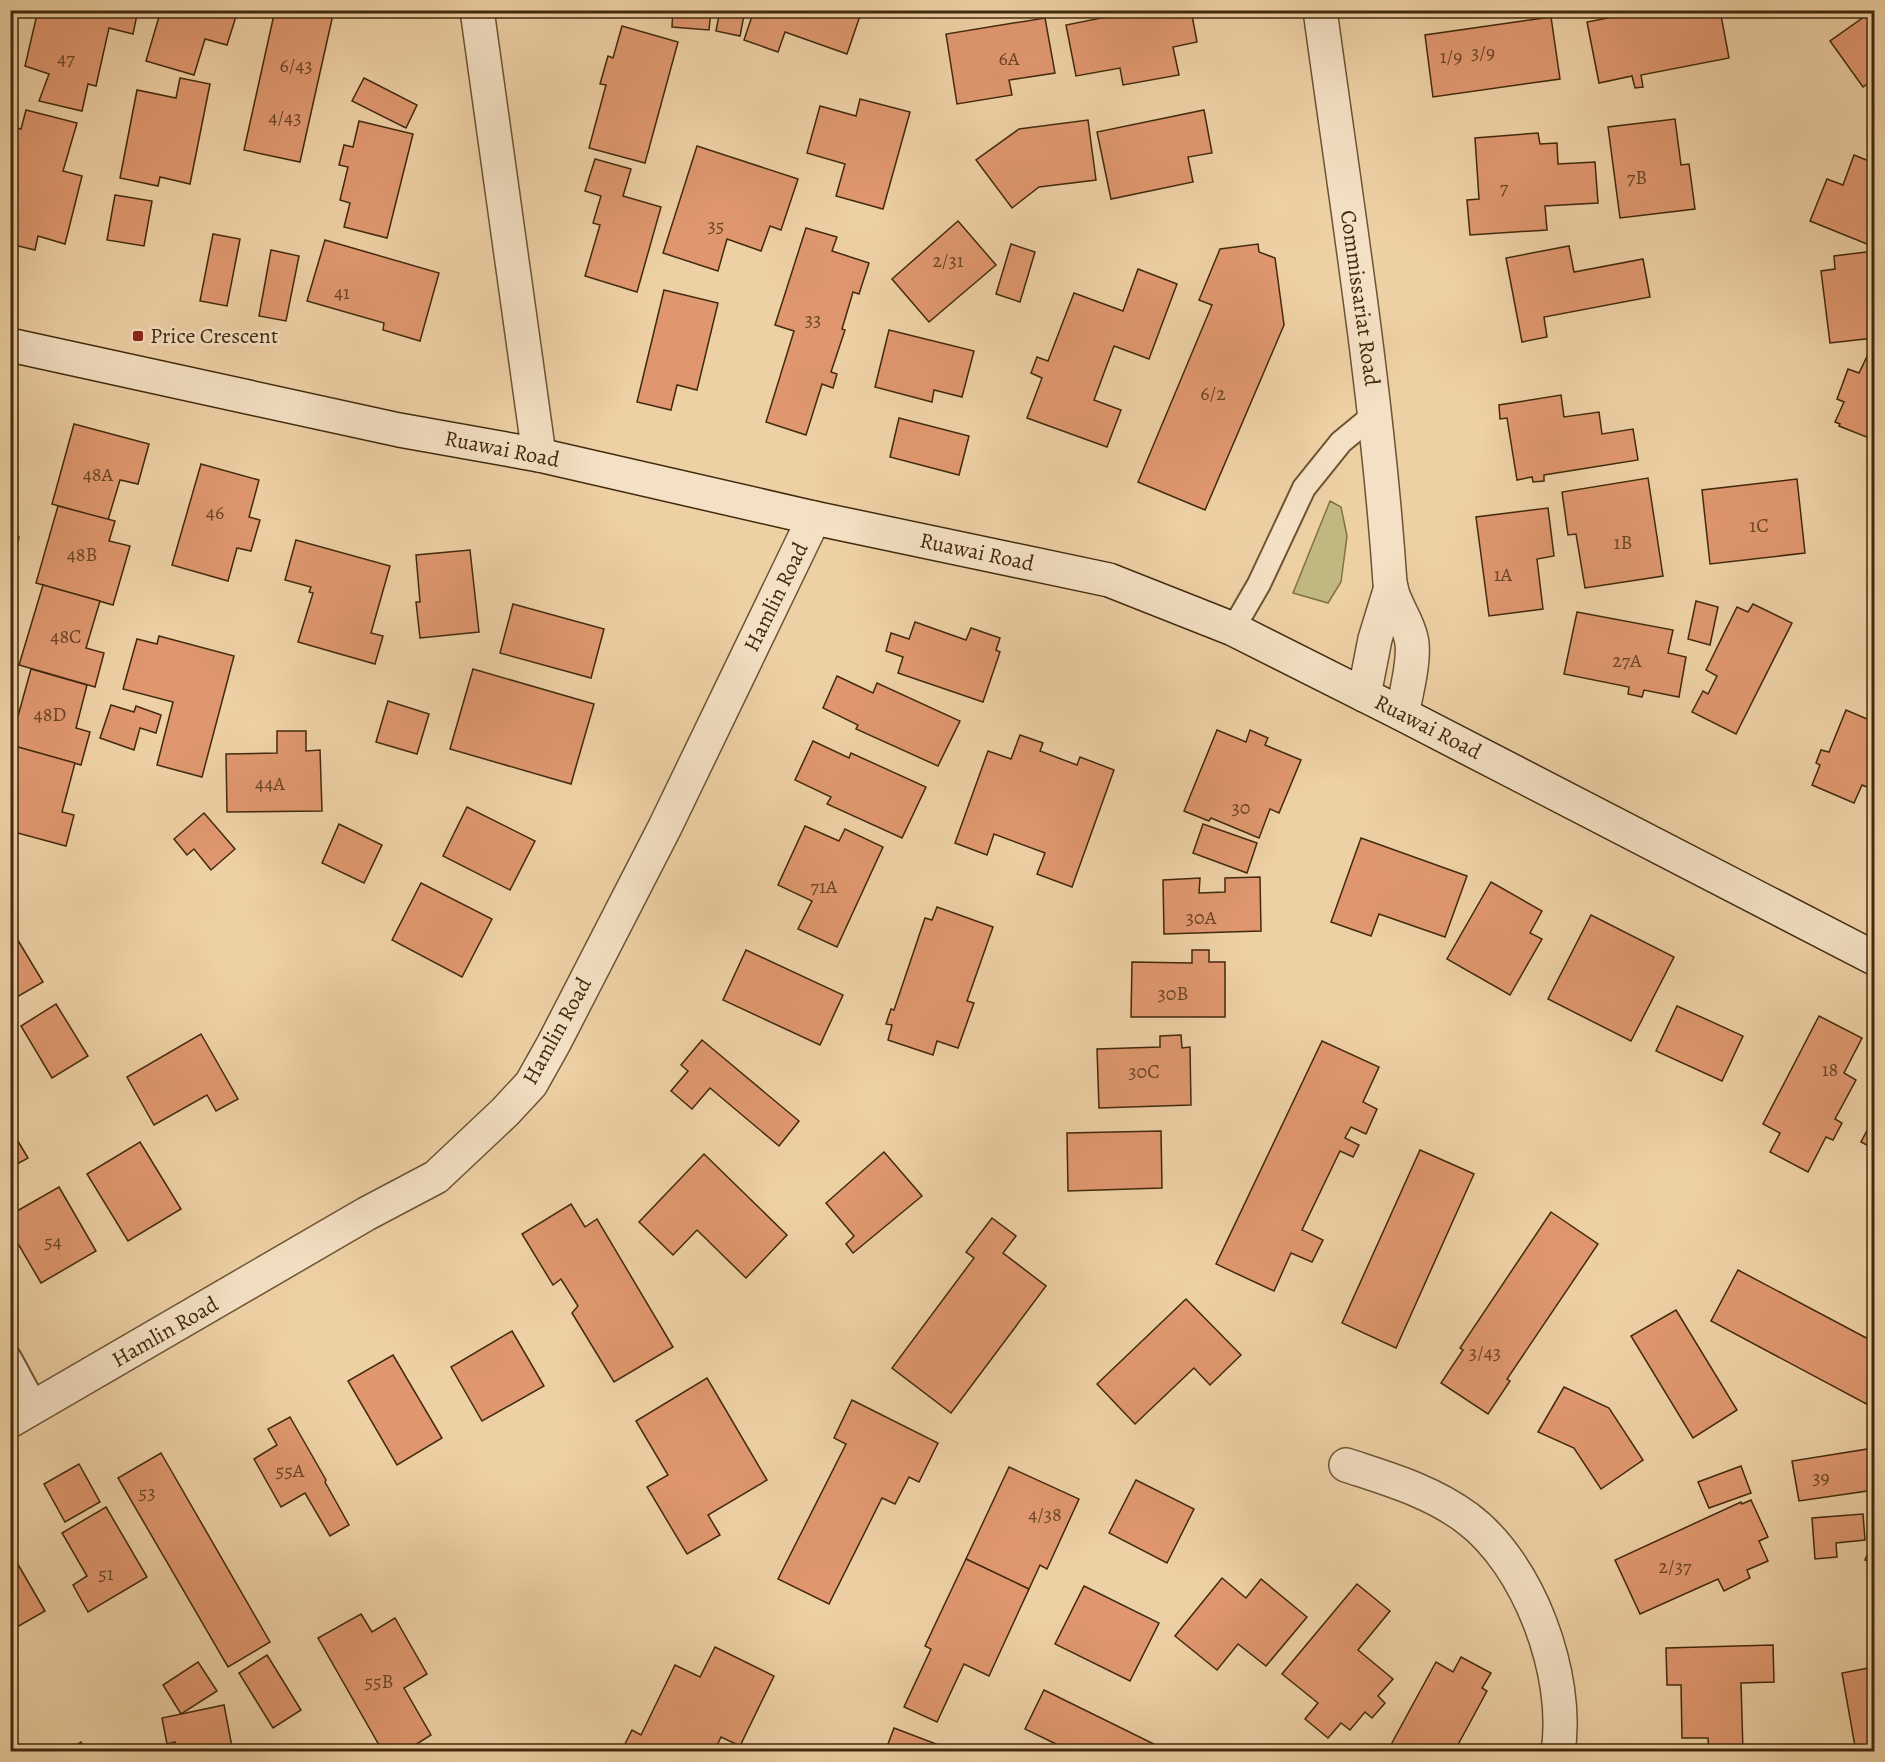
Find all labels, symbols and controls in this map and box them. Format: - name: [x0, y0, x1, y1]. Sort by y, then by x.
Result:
- house number: 3/9: [1471, 39, 1495, 66]
- house number: 1/9: [1440, 43, 1462, 70]
- house number: 47: [57, 45, 75, 72]
- house number: 6A: [999, 45, 1020, 72]
- house number: 6/43: [279, 52, 313, 79]
- house number: 4/43: [268, 104, 302, 131]
- house number: 7B: [1627, 164, 1647, 191]
- house number: 7: [1500, 174, 1509, 201]
- street label: Commissariat Road: [1333, 208, 1387, 388]
- house number: 35: [708, 212, 724, 239]
- house number: 2/31: [932, 247, 964, 274]
- house number: 41: [334, 279, 350, 306]
- house number: 33: [805, 306, 821, 333]
- place label: Price Crescent: [150, 321, 278, 351]
- marker: Price Crescent: [131, 329, 145, 343]
- house number: 6/2: [1200, 380, 1226, 407]
- street label: Ruawai Road: [442, 423, 562, 475]
- house number: 48A: [83, 461, 114, 488]
- house number: 46: [206, 499, 224, 526]
- house number: 1C: [1749, 512, 1769, 539]
- street label: Ruawai Road: [917, 525, 1037, 579]
- house number: 1B: [1614, 529, 1632, 556]
- street label: Hamlin Road: [737, 537, 816, 657]
- house number: 48B: [67, 541, 97, 568]
- house number: 1A: [1494, 561, 1513, 588]
- house number: 48C: [50, 623, 82, 650]
- house number: 27A: [1612, 647, 1642, 674]
- street label: Ruawai Road: [1369, 687, 1487, 767]
- house number: 48D: [34, 701, 66, 728]
- house number: 44A: [255, 770, 285, 797]
- house number: 30: [1232, 794, 1250, 821]
- house number: 71A: [811, 873, 838, 900]
- house number: 30A: [1186, 904, 1217, 931]
- street label: Hamlin Road: [515, 972, 599, 1090]
- house number: 30B: [1158, 980, 1188, 1007]
- house number: 18: [1822, 1056, 1838, 1083]
- house number: 30C: [1128, 1058, 1160, 1085]
- house number: 54: [44, 1228, 62, 1255]
- street label: Hamlin Road: [106, 1289, 224, 1375]
- house number: 3/43: [1469, 1339, 1501, 1366]
- house number: 55A: [276, 1457, 305, 1484]
- house number: 39: [1812, 1464, 1830, 1491]
- house number: 53: [139, 1479, 155, 1506]
- house number: 4/38: [1028, 1501, 1062, 1528]
- house number: 2/37: [1659, 1553, 1692, 1580]
- house number: 51: [98, 1560, 114, 1587]
- house number: 55B: [364, 1668, 394, 1695]

